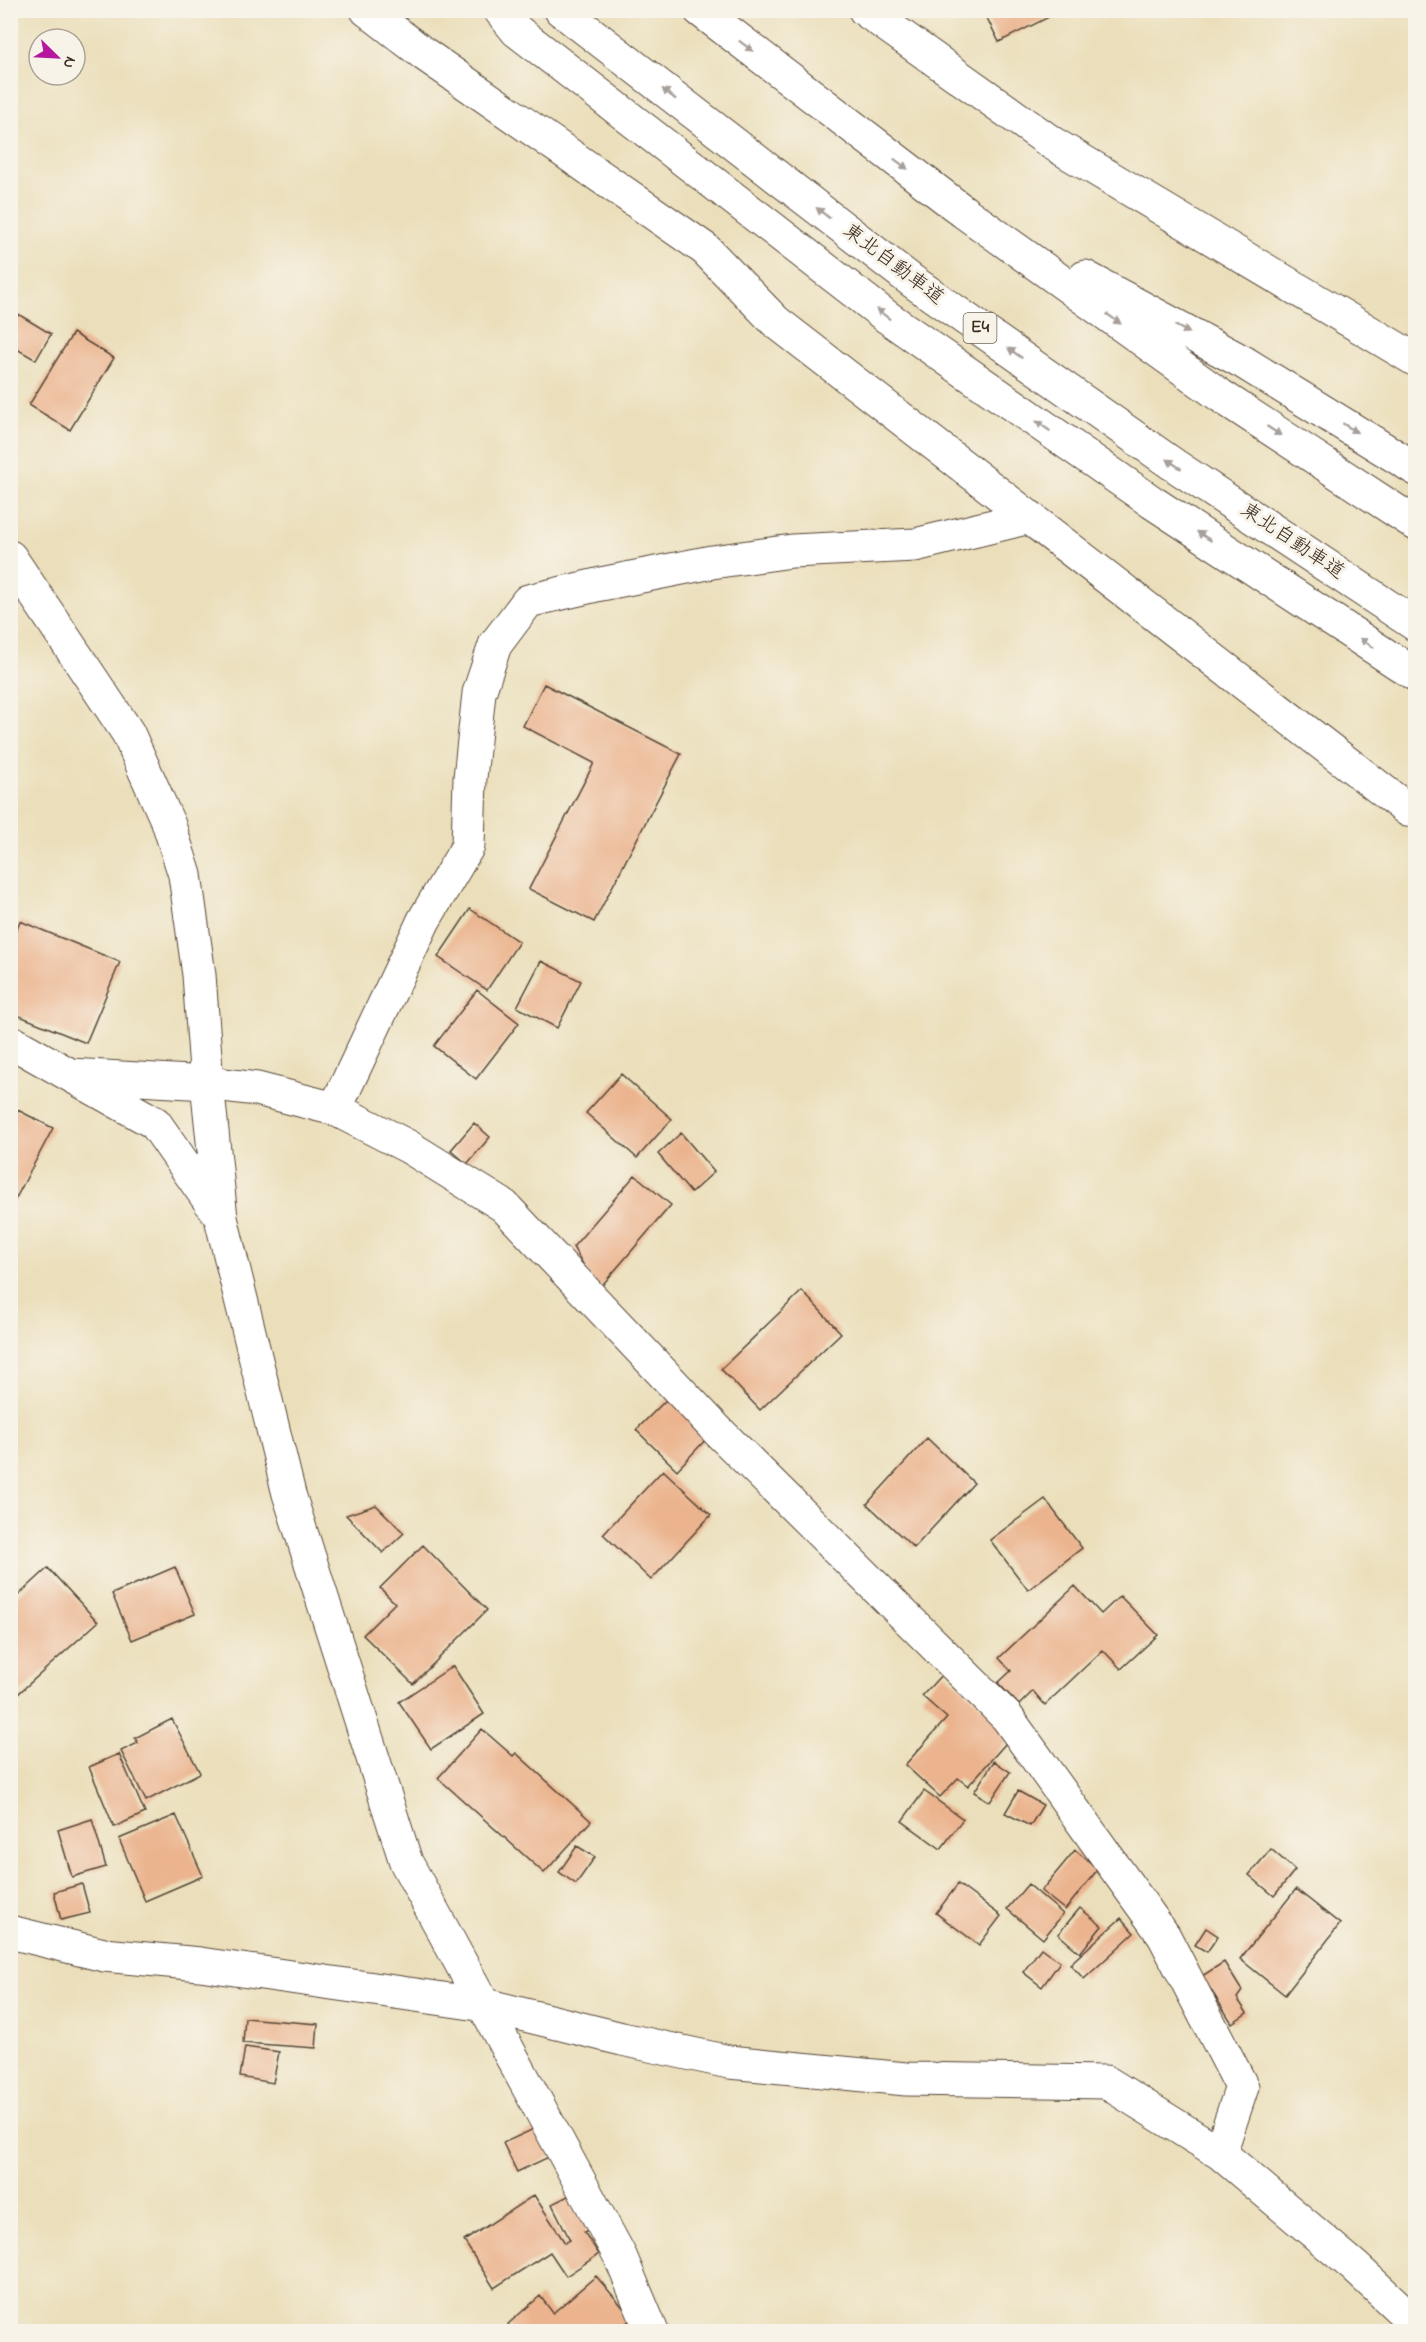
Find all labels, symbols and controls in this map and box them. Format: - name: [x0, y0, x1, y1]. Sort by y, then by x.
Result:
- north arrow: [27, 27, 87, 87]
- one-way arrow: [738, 40, 754, 52]
- text: N: [56, 52, 82, 72]
- one-way arrow: [661, 88, 676, 100]
- one-way arrow: [894, 158, 909, 170]
- one-way arrow: [816, 207, 831, 219]
- street label: 東北自動車道: [836, 217, 950, 313]
- one-way arrow: [875, 308, 891, 320]
- road number: E4: [964, 313, 996, 343]
- one-way arrow: [1106, 313, 1122, 325]
- one-way arrow: [1174, 324, 1191, 334]
- one-way arrow: [1007, 347, 1023, 359]
- one-way arrow: [1035, 420, 1051, 432]
- one-way arrow: [1342, 423, 1358, 434]
- one-way arrow: [1266, 425, 1282, 436]
- one-way arrow: [1166, 459, 1183, 470]
- street label: 東北自動車道: [1234, 496, 1350, 588]
- one-way arrow: [1196, 530, 1212, 542]
- one-way arrow: [1359, 637, 1375, 649]

